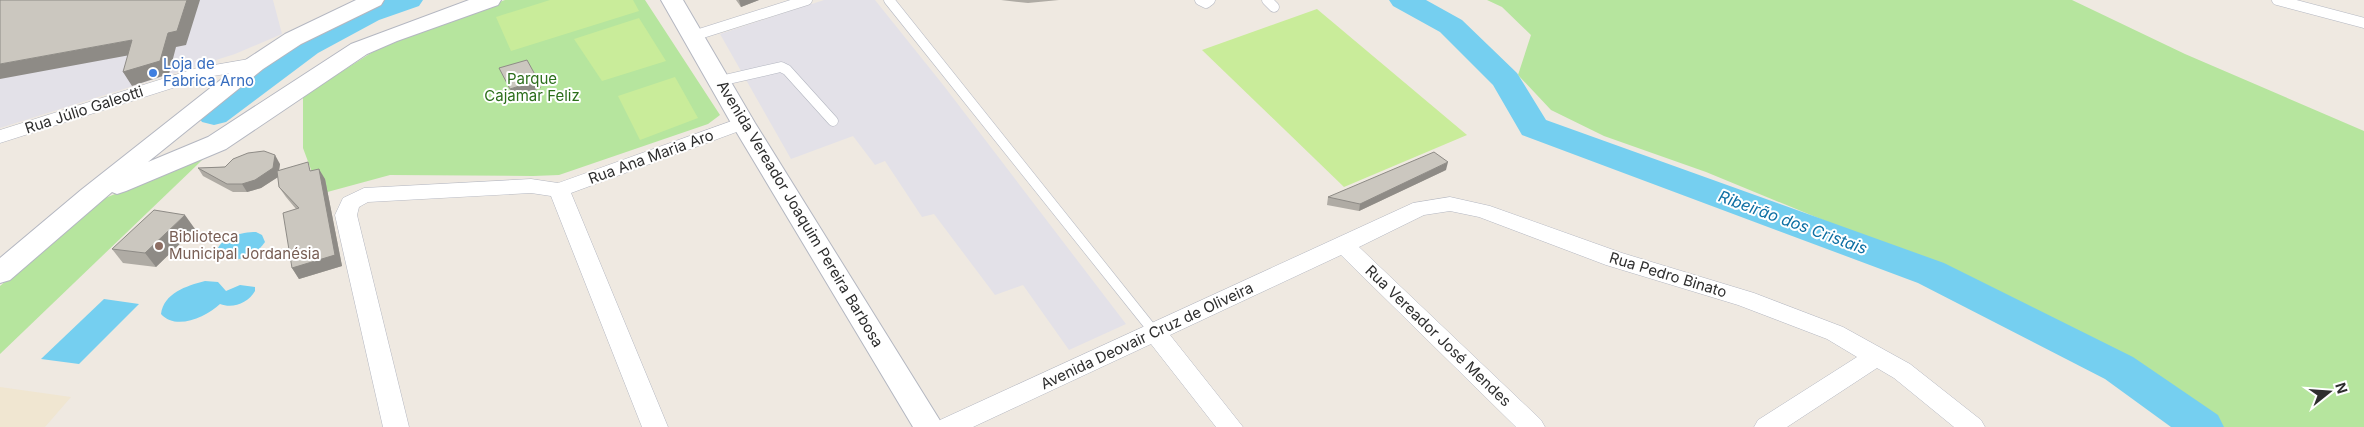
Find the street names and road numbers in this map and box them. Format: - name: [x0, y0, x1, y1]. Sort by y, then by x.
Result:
- street label: Avenida Vereador Joaquim Pereira Barbosa: [713, 77, 888, 351]
- street label: Rua Júlio Galeotti: [22, 81, 145, 138]
- street label: Rua Ana Maria Aro: [586, 125, 716, 188]
- street label: Rua Pedro Binato: [1607, 248, 1729, 301]
- street label: Rua Vereador José Mendes: [1361, 261, 1515, 410]
- street label: Avenida Deovair Cruz de Oliveira: [1037, 278, 1256, 393]

